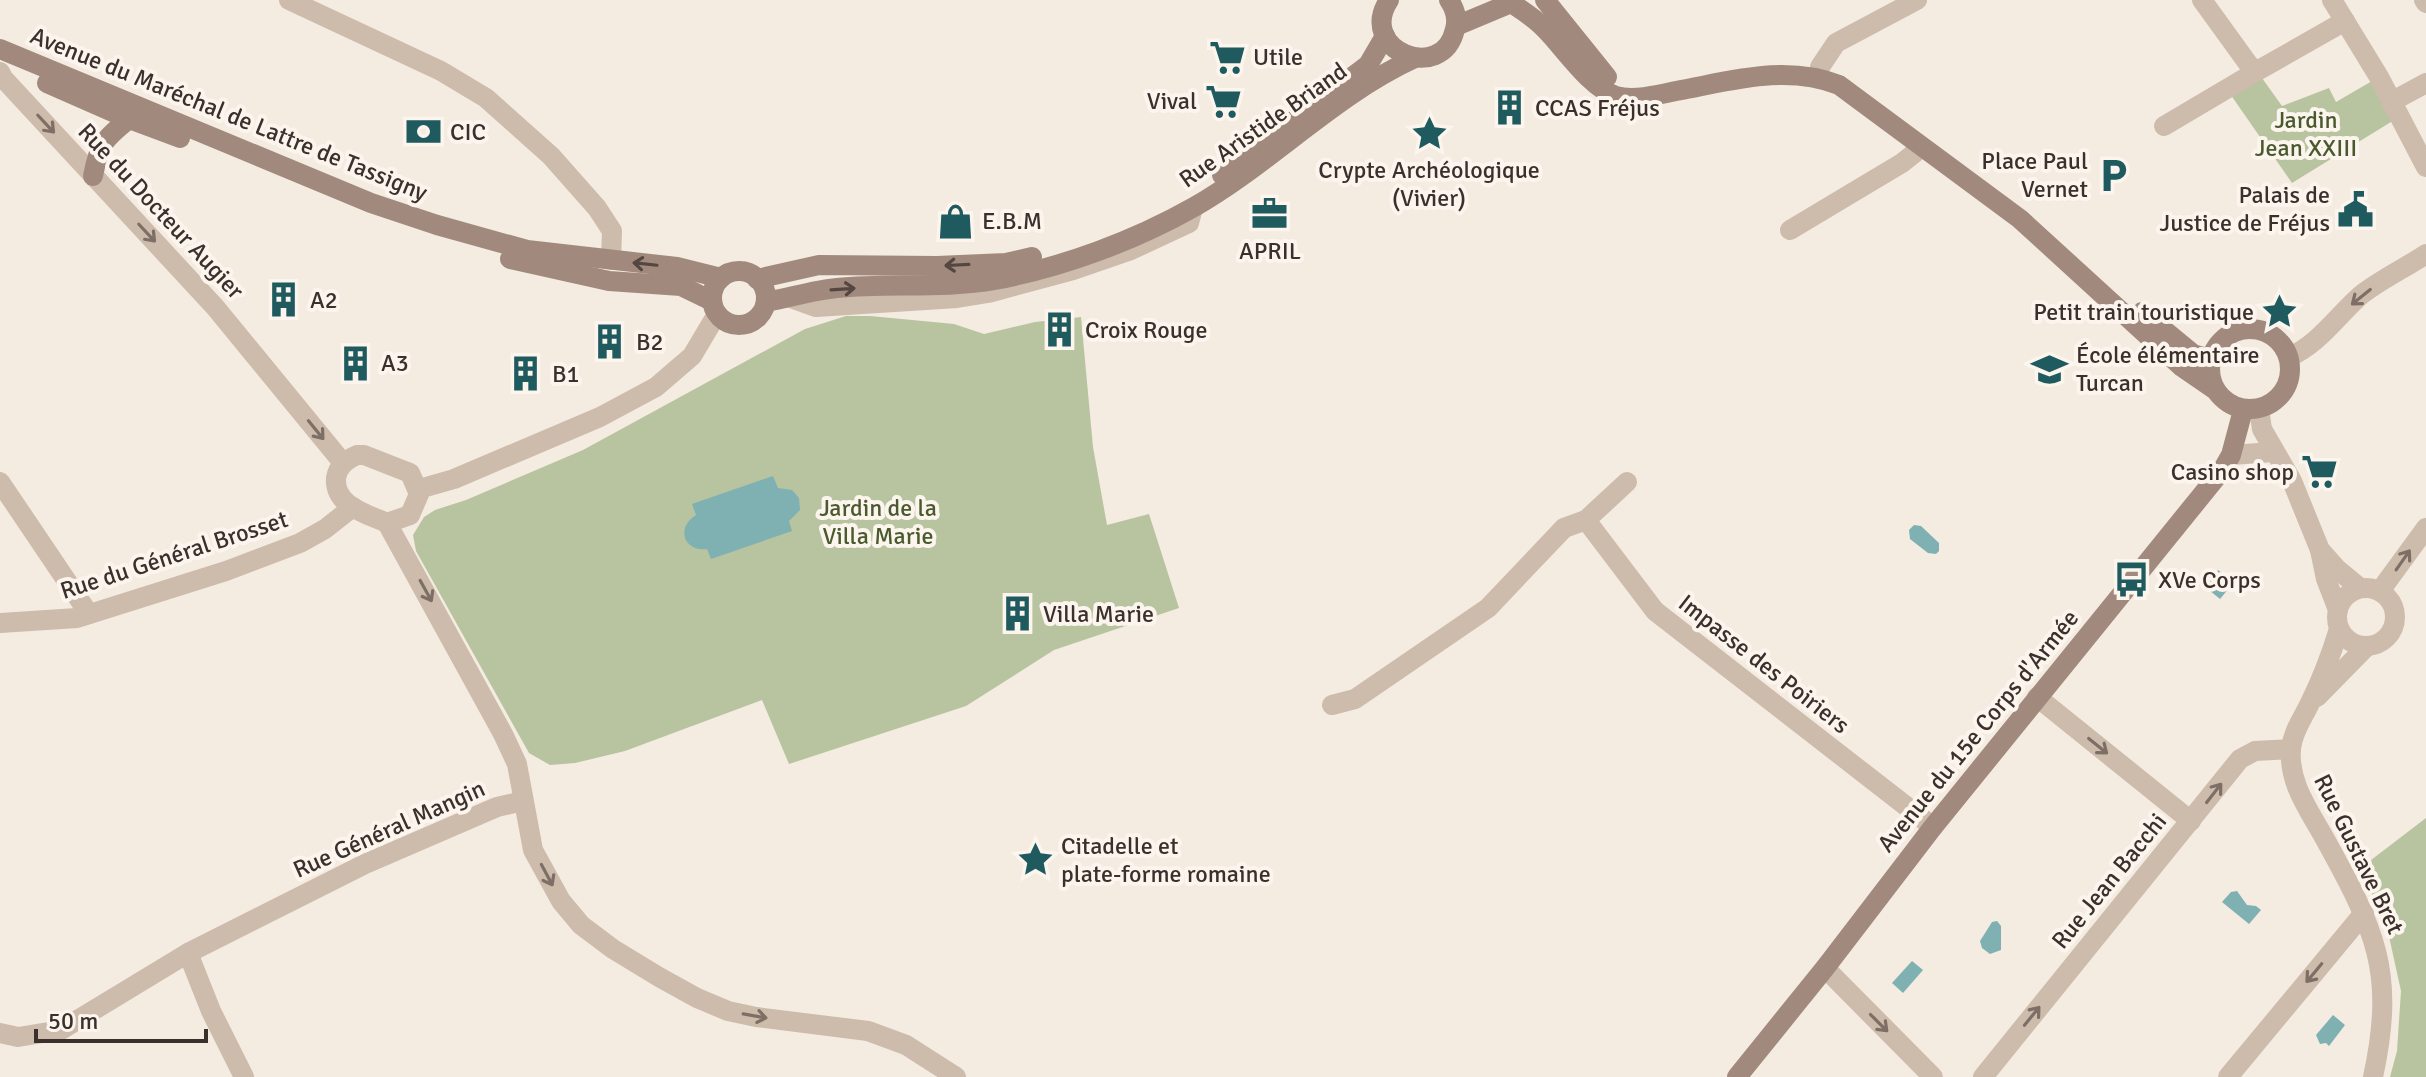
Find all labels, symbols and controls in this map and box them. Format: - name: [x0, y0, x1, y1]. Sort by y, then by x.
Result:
- street label: Avenue du Maréchal de Lattre de Tassigny: [26, 20, 432, 208]
- supermarket icon: Utile: [1208, 38, 1246, 76]
- place label: Utile: [1253, 42, 1303, 72]
- street label: Rue Aristide Briand: [1173, 56, 1353, 194]
- supermarket icon: Vival: [1204, 82, 1242, 120]
- place label: Vival: [1147, 86, 1197, 116]
- building icon: CCAS Fréjus: [1490, 89, 1528, 127]
- place label: CCAS Fréjus: [1535, 93, 1660, 123]
- park label: Jardin Jean XXIII: [2255, 105, 2357, 163]
- bank icon: CIC: [405, 113, 443, 151]
- one-way arrow: [36, 114, 54, 134]
- place icon: Crypte Archéologique (Vivier): [1410, 114, 1448, 152]
- street label: Rue du Docteur Augier: [72, 117, 250, 305]
- place label: CIC: [450, 117, 486, 147]
- place label: Place Paul Vernet: [1981, 146, 2088, 204]
- place label: Crypte Archéologique (Vivier): [1318, 155, 1540, 213]
- parking icon: Place Paul Vernet: [2095, 156, 2133, 194]
- place label: Palais de Justice de Fréjus: [2159, 180, 2330, 238]
- public building icon: Palais de Justice de Fréjus: [2337, 190, 2375, 228]
- office icon: APRIL: [1251, 195, 1289, 233]
- shop icon: E.B.M: [937, 202, 975, 240]
- place label: E.B.M: [982, 206, 1042, 236]
- one-way arrow: [137, 223, 156, 243]
- place label: APRIL: [1239, 236, 1301, 266]
- one-way arrow: [632, 256, 659, 271]
- one-way arrow: [944, 258, 971, 273]
- building icon: A2: [265, 281, 303, 319]
- one-way arrow: [829, 281, 855, 296]
- place label: A2: [310, 285, 338, 315]
- one-way arrow: [2351, 288, 2372, 306]
- place icon: Petit train touristique: [2261, 293, 2299, 331]
- place label: Petit train touristique: [2033, 297, 2254, 327]
- building icon: Croix Rouge: [1040, 311, 1078, 349]
- place label: Croix Rouge: [1085, 315, 1207, 345]
- building icon: B2: [591, 323, 629, 361]
- place label: B2: [636, 327, 663, 357]
- place label: École élémentaire Turcan: [2076, 340, 2260, 398]
- building icon: A3: [336, 344, 374, 382]
- place label: A3: [381, 348, 409, 378]
- school or university icon: École élémentaire Turcan: [2031, 350, 2069, 388]
- building icon: B1: [507, 355, 545, 393]
- place label: B1: [552, 359, 579, 389]
- one-way arrow: [307, 419, 325, 440]
- supermarket icon: Casino shop: [2301, 453, 2339, 491]
- place label: Casino shop: [2171, 457, 2294, 487]
- park label: Jardin de la Villa Marie: [819, 493, 937, 551]
- street label: Rue du Général Brosset: [56, 504, 292, 606]
- one-way arrow: [2395, 549, 2411, 571]
- bus stop icon: XVe Corps: [2113, 561, 2151, 599]
- place label: XVe Corps: [2158, 565, 2261, 595]
- one-way arrow: [418, 579, 434, 602]
- street label: Impasse des Poiriers: [1672, 588, 1856, 740]
- building icon: Villa Marie: [998, 595, 1036, 633]
- place label: Villa Marie: [1043, 599, 1154, 629]
- street label: Avenue du 15e Corps d'Armée: [1871, 604, 2085, 858]
- one-way arrow: [2087, 737, 2108, 755]
- street label: Rue Gustave Bret: [2307, 769, 2411, 939]
- street label: Rue Général Mangin: [288, 773, 490, 885]
- one-way arrow: [2205, 783, 2222, 804]
- street label: Rue Jean Bacchi: [2045, 807, 2173, 955]
- place label: Citadelle et plate-forme romaine: [1061, 831, 1271, 889]
- place icon: Citadelle et plate-forme romaine: [1016, 841, 1054, 879]
- one-way arrow: [539, 862, 555, 886]
- one-way arrow: [2305, 962, 2323, 983]
- scale bar: [36, 993, 206, 1043]
- text: 50 m: [48, 1006, 98, 1036]
- one-way arrow: [2023, 1006, 2041, 1027]
- one-way arrow: [742, 1009, 768, 1024]
- one-way arrow: [1869, 1013, 1888, 1032]

